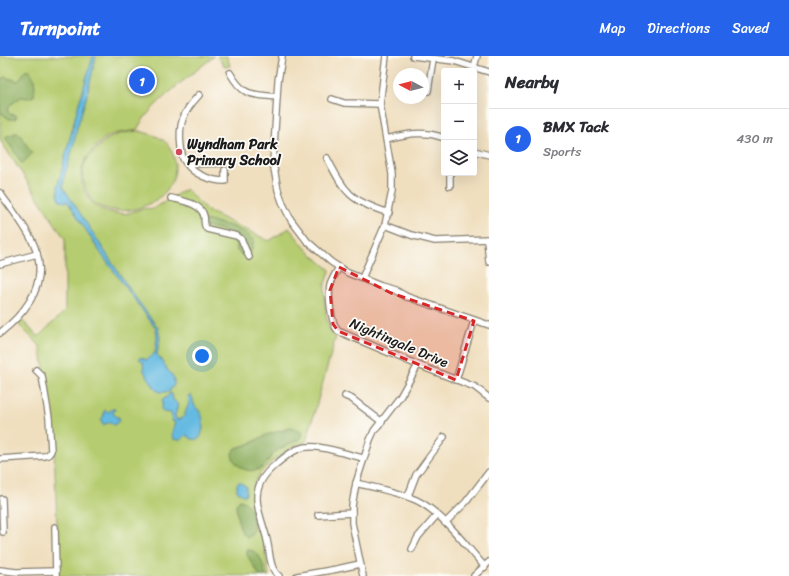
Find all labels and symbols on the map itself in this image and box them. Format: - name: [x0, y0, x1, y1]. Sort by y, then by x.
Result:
- pin: 1: [129, 66, 155, 96]
- north arrow: [393, 68, 429, 104]
- place label: Wyndham Park Primary School: [187, 132, 282, 173]
- marker: Wyndham Park Primary School: [174, 147, 184, 157]
- street label: Nightingale Drive: [346, 311, 453, 375]
- your location: [192, 346, 212, 366]

